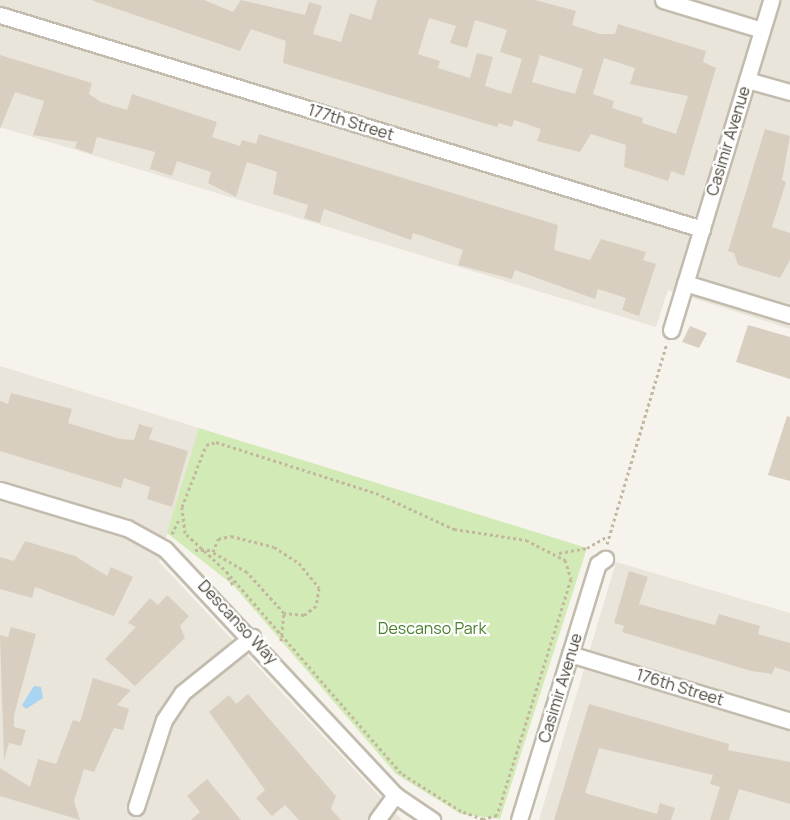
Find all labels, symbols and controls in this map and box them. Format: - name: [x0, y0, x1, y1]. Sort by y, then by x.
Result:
- street label: Casimir Avenue: [702, 84, 754, 198]
- street label: 177th Street: [306, 100, 396, 144]
- street label: Descanso Way: [194, 576, 282, 668]
- park label: Descanso Park: [378, 618, 486, 638]
- street label: Casimir Avenue: [534, 631, 586, 745]
- street label: 176th Street: [634, 665, 726, 709]

